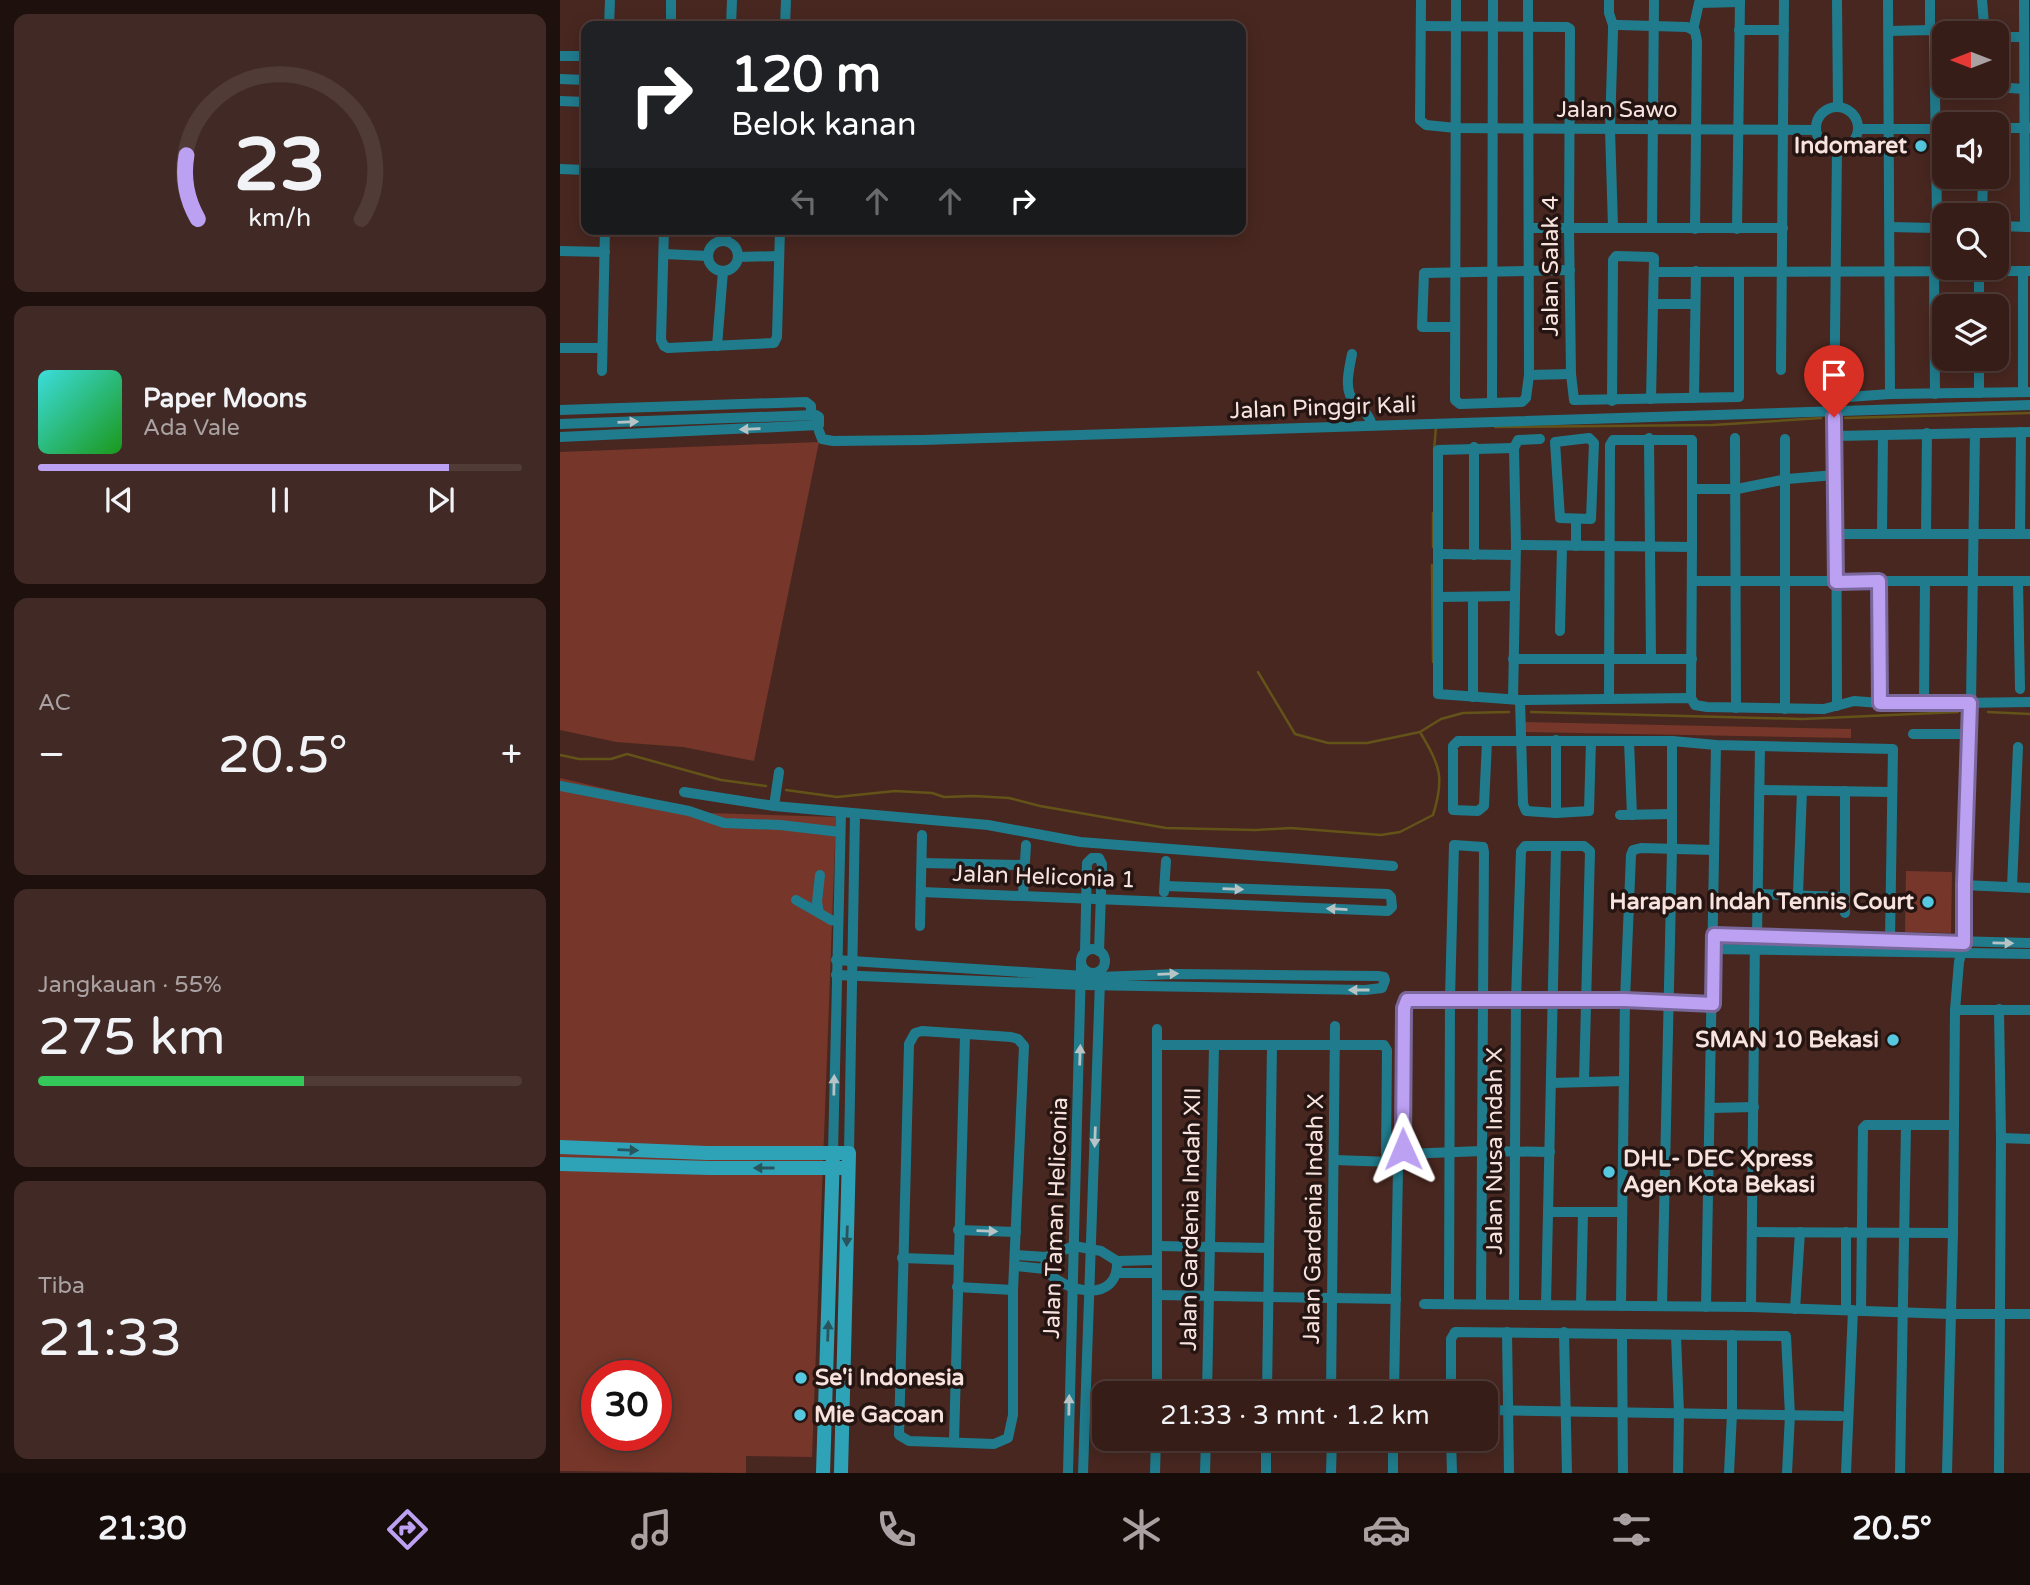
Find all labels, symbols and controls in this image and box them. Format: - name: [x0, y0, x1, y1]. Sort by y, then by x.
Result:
- north arrow: [1932, 21, 2009, 98]
- map controls: [1932, 21, 2009, 371]
- text: 120 m: [731, 46, 881, 105]
- icon: right: [616, 49, 707, 140]
- street label: Jalan Sawo: [1556, 96, 1678, 124]
- text: Belok kanan: [731, 106, 916, 144]
- button: sound: [1932, 112, 2009, 189]
- text: 23: [234, 122, 326, 210]
- place label: Indomaret: [1794, 132, 1907, 160]
- marker: Indomaret: [1913, 138, 1929, 154]
- icon: left: [785, 182, 823, 220]
- icon: ahead: [858, 182, 896, 220]
- icon: ahead: [931, 182, 969, 220]
- icon: right: [1004, 182, 1042, 220]
- street label: Jalan Salak 4: [1537, 196, 1565, 337]
- text: km/h: [249, 203, 311, 233]
- button: search: [1932, 203, 2009, 280]
- button: layers: [1932, 294, 2009, 371]
- pin: [1804, 345, 1864, 417]
- icon: arrive: [1815, 356, 1853, 394]
- text: Paper Moons: [143, 383, 307, 414]
- street label: Jalan Pinggir Kali: [1229, 391, 1417, 425]
- text: Ada Vale: [143, 414, 240, 442]
- one-way arrow: [617, 416, 639, 427]
- one-way arrow: [739, 424, 761, 435]
- icon: previous: [100, 481, 138, 519]
- icon: pause: [261, 481, 299, 519]
- icon: next: [422, 481, 460, 519]
- text: AC: [38, 689, 71, 717]
- text: 20.5°: [218, 724, 348, 787]
- text: −: [38, 732, 65, 778]
- text: +: [501, 732, 522, 778]
- street label: Jalan Heliconia 1: [952, 860, 1136, 894]
- one-way arrow: [1222, 883, 1244, 894]
- place label: Harapan Indah Tennis Court: [1609, 888, 1914, 916]
- marker: Harapan Indah Tennis Court: [1920, 894, 1936, 910]
- one-way arrow: [1325, 903, 1347, 914]
- one-way arrow: [1992, 937, 2014, 949]
- one-way arrow: [1157, 969, 1179, 980]
- text: Jangkauan · 55%: [38, 971, 222, 999]
- one-way arrow: [1347, 984, 1369, 996]
- text: 275 km: [38, 1006, 226, 1069]
- place label: SMAN 10 Bekasi: [1695, 1026, 1879, 1054]
- marker: SMAN 10 Bekasi: [1885, 1032, 1901, 1048]
- one-way arrow: [1074, 1044, 1085, 1066]
- street label: Jalan Nusa Indah X: [1481, 1047, 1509, 1255]
- one-way arrow: [828, 1074, 840, 1096]
- street label: Jalan Gardenia Indah XII: [1175, 1087, 1207, 1351]
- street label: Jalan Gardenia Indah X: [1298, 1094, 1330, 1344]
- street label: Jalan Taman Heliconia: [1038, 1097, 1074, 1339]
- position arrow: [1366, 1112, 1440, 1186]
- one-way arrow: [1089, 1126, 1100, 1148]
- one-way arrow: [617, 1144, 639, 1155]
- place label: DHL- DEC Xpress Agen Kota Bekasi: [1623, 1145, 1815, 1199]
- one-way arrow: [753, 1162, 775, 1174]
- marker: DHL- DEC Xpress Agen Kota Bekasi: [1601, 1164, 1617, 1180]
- one-way arrow: [976, 1225, 998, 1237]
- one-way arrow: [842, 1226, 853, 1248]
- text: Tiba: [38, 1272, 85, 1300]
- text: 21:33: [38, 1307, 182, 1370]
- one-way arrow: [822, 1320, 833, 1342]
- speed limit sign: 30: [581, 1360, 672, 1451]
- place label: Se'i Indonesia: [815, 1364, 965, 1392]
- marker: Se'i Indonesia: [793, 1370, 809, 1386]
- one-way arrow: [1064, 1394, 1075, 1416]
- text: 21:33 · 3 mnt · 1.2 km: [1160, 1400, 1430, 1431]
- place label: Mie Gacoan: [814, 1401, 944, 1429]
- marker: Mie Gacoan: [792, 1407, 808, 1423]
- icon: directions: [383, 1505, 432, 1554]
- icon: music: [627, 1505, 676, 1554]
- icon: phone: [872, 1505, 921, 1554]
- icon: climate: [1117, 1505, 1166, 1554]
- icon: car: [1362, 1505, 1411, 1554]
- icon: filters: [1607, 1505, 1656, 1554]
- text: 21:30: [98, 1510, 187, 1548]
- text: 20.5°: [1852, 1510, 1932, 1548]

